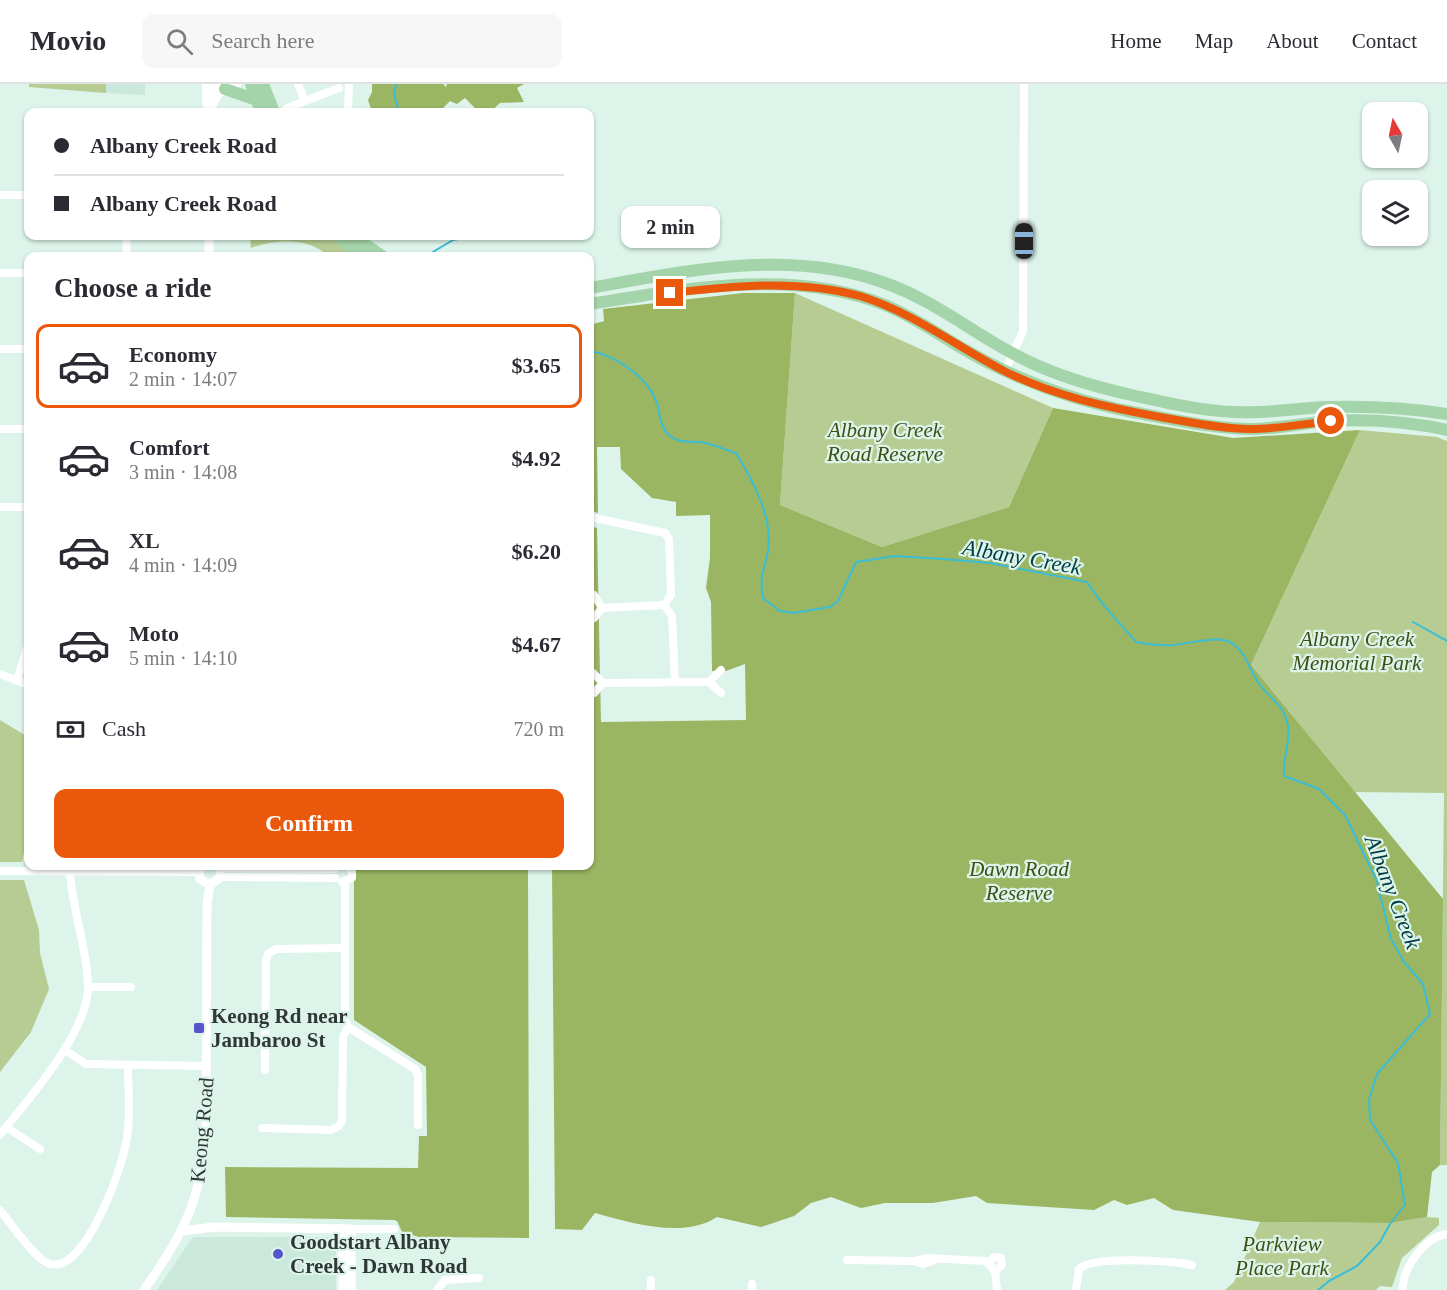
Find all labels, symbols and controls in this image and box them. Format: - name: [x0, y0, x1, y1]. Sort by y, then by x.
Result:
- search box: [142, 14, 562, 68]
- text: Movio: [30, 25, 106, 56]
- icon: search: [163, 25, 196, 58]
- text: Search here: [211, 28, 314, 53]
- text: Home: [1110, 29, 1162, 53]
- text: Map: [1195, 29, 1233, 53]
- text: About: [1266, 29, 1319, 53]
- text: Contact: [1352, 29, 1417, 53]
- north arrow: [1362, 102, 1428, 168]
- map controls: [1362, 102, 1428, 246]
- text: Albany Creek Road: [90, 133, 277, 158]
- button: layers: [1362, 180, 1428, 246]
- text: Albany Creek Road: [90, 191, 277, 216]
- callout: 2 min: [620, 206, 720, 248]
- text: 2 min: [646, 216, 695, 238]
- car: [1015, 223, 1033, 259]
- text: Choose a ride: [54, 273, 212, 303]
- route end: [656, 279, 683, 306]
- icon: car: [57, 339, 111, 393]
- text: Economy: [129, 342, 217, 367]
- text: $3.65: [512, 353, 561, 378]
- text: 2 min · 14:07: [129, 368, 237, 390]
- route start: [1317, 407, 1344, 434]
- park label: Albany Creek Road Reserve: [826, 418, 943, 466]
- icon: car: [57, 432, 111, 486]
- text: Comfort: [129, 435, 210, 460]
- text: $4.92: [512, 446, 561, 471]
- text: 3 min · 14:08: [129, 461, 237, 483]
- icon: car: [57, 525, 111, 579]
- text: XL: [129, 528, 160, 553]
- water label: Albany Creek: [959, 534, 1084, 580]
- text: $6.20: [512, 539, 561, 564]
- text: 4 min · 14:09: [129, 554, 237, 576]
- icon: car: [57, 618, 111, 672]
- text: Moto: [129, 621, 179, 646]
- park label: Albany Creek Memorial Park: [1292, 627, 1422, 675]
- text: $4.67: [512, 632, 561, 657]
- text: 5 min · 14:10: [129, 647, 237, 669]
- icon: cash: [54, 713, 87, 746]
- text: Cash: [102, 716, 146, 741]
- text: 720 m: [513, 718, 564, 740]
- button: Confirm: [54, 789, 564, 858]
- water label: Albany Creek: [1359, 830, 1427, 953]
- park label: Dawn Road Reserve: [968, 857, 1069, 905]
- place label: Keong Rd near Jambaroo St: [211, 1004, 348, 1052]
- marker: Keong Rd near Jambaroo St: [192, 1021, 206, 1035]
- street label: Keong Road: [185, 1076, 219, 1184]
- place label: Goodstart Albany Creek - Dawn Road: [290, 1230, 468, 1278]
- park label: Parkview Place Park: [1234, 1232, 1330, 1280]
- marker: Goodstart Albany Creek - Dawn Road: [271, 1247, 285, 1261]

